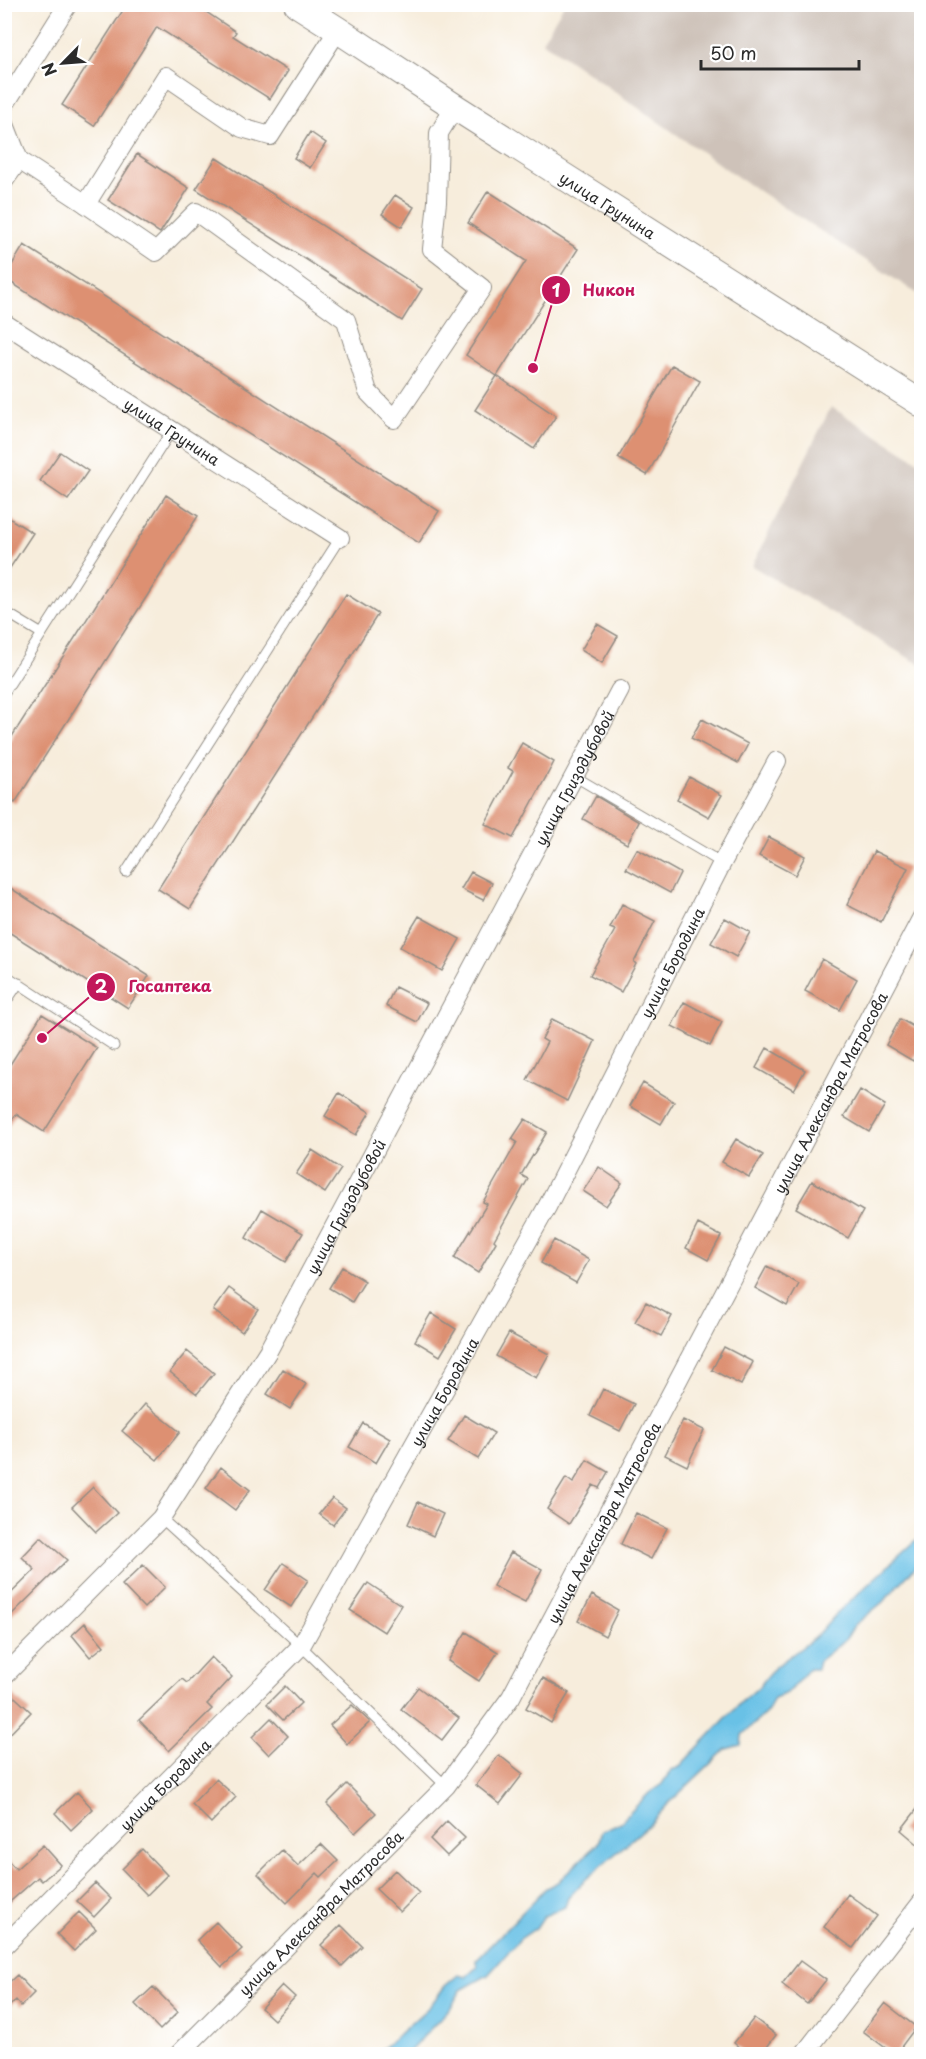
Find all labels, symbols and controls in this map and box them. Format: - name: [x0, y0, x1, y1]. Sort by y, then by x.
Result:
- north arrow: [33, 33, 93, 93]
- scale bar: [701, 33, 858, 71]
- text: 50 m: [710, 39, 757, 66]
- text: N: [35, 59, 62, 81]
- street label: улица Грунина: [556, 165, 661, 244]
- callout: Никон: [541, 273, 648, 307]
- text: 1: [552, 276, 561, 303]
- text: Никон: [583, 277, 635, 301]
- street label: улица Грунина: [120, 391, 225, 470]
- street label: улица Гризодубовой: [528, 706, 619, 849]
- street label: улица Бородина: [634, 902, 710, 1022]
- callout: Госаптека: [86, 970, 223, 1004]
- text: 2: [95, 972, 108, 999]
- text: Госаптека: [128, 973, 212, 997]
- street label: улица Александра Матросова: [767, 987, 893, 1197]
- street label: улица Гризодубовой: [300, 1135, 390, 1278]
- street label: улица Бородина: [404, 1332, 484, 1450]
- street label: улица Александра Матросова: [540, 1417, 666, 1627]
- street label: улица Бородина: [114, 1732, 216, 1835]
- street label: улица Александра Матросова: [233, 1824, 408, 2000]

